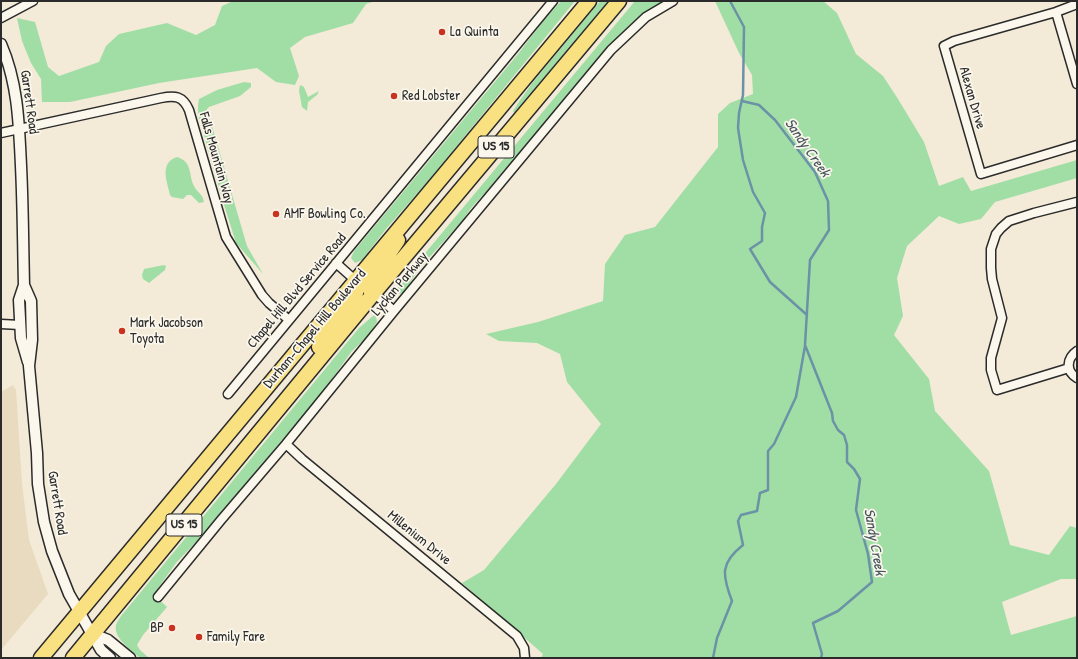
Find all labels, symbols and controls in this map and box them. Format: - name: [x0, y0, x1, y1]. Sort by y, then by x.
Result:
- place label: La Quinta: [450, 24, 498, 40]
- marker: La Quinta: [437, 27, 447, 37]
- street label: Alexan Drive: [955, 65, 989, 131]
- street label: Garrett Road: [16, 69, 42, 135]
- place label: Red Lobster: [402, 88, 460, 104]
- marker: Red Lobster: [389, 91, 399, 101]
- street label: Falls Mountain Way: [195, 110, 237, 206]
- water label: Sandy Creek: [780, 115, 834, 181]
- road number: US 15: [478, 136, 514, 158]
- place label: AMF Bowling Co.: [284, 206, 366, 222]
- marker: AMF Bowling Co.: [271, 209, 281, 219]
- street label: Chapel Hill Blvd Service Road: [244, 230, 350, 352]
- street label: Lyckan Parkway: [368, 248, 432, 320]
- street label: Durham-Chapel Hill Boulevard: [260, 266, 370, 392]
- place label: Mark Jacobson Toyota: [130, 315, 203, 348]
- marker: Mark Jacobson Toyota: [117, 326, 127, 336]
- street label: Garrett Road: [44, 470, 70, 536]
- street label: Millenium Drive: [384, 507, 454, 569]
- water label: Sandy Creek: [859, 507, 889, 577]
- road number: US 15: [166, 514, 202, 536]
- place label: BP: [150, 620, 164, 636]
- marker: BP: [167, 623, 177, 633]
- place label: Family Fare: [207, 629, 265, 645]
- marker: Family Fare: [194, 632, 204, 642]

